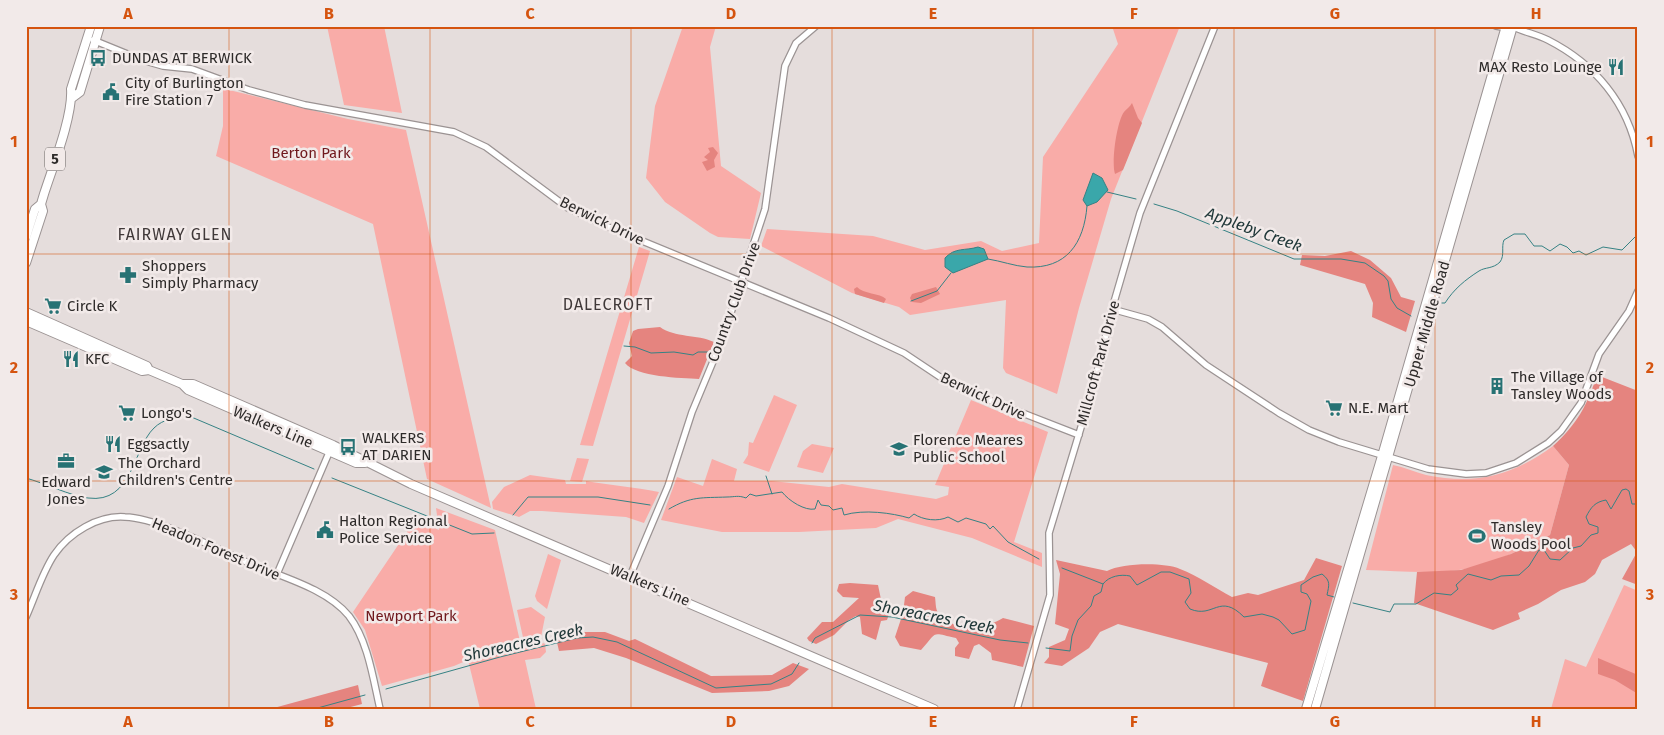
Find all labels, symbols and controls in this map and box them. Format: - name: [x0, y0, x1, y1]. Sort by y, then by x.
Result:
- text: A: [122, 4, 133, 23]
- text: B: [324, 4, 334, 23]
- text: C: [525, 4, 535, 23]
- text: D: [726, 4, 736, 23]
- text: E: [929, 4, 937, 23]
- text: F: [1130, 4, 1138, 23]
- text: G: [1330, 4, 1340, 23]
- text: H: [1531, 4, 1541, 23]
- bus stop icon: DUNDAS AT BERWICK: [88, 48, 108, 68]
- place label: DUNDAS AT BERWICK: [112, 49, 252, 67]
- restaurant icon: MAX Resto Lounge: [1606, 57, 1626, 77]
- place label: MAX Resto Lounge: [1479, 58, 1602, 76]
- place label: City of Burlington Fire Station 7: [125, 74, 244, 109]
- public building icon: City of Burlington Fire Station 7: [101, 82, 121, 102]
- text: 1: [10, 132, 18, 151]
- text: 1: [1646, 132, 1654, 151]
- park label: Berton Park: [271, 144, 351, 162]
- road number: 5: [45, 148, 65, 170]
- street label: Berwick Drive: [557, 193, 647, 249]
- water label: Appleby Creek: [1202, 203, 1305, 256]
- district label: FAIRWAY GLEN: [118, 225, 232, 244]
- street label: Country Club Drive: [704, 240, 764, 364]
- place label: Shoppers Simply Pharmacy: [142, 257, 259, 292]
- street label: Upper Middle Road: [1400, 259, 1454, 389]
- pharmacy icon: Shoppers Simply Pharmacy: [118, 265, 138, 285]
- district label: DALECROFT: [563, 295, 653, 314]
- supermarket icon: Circle K: [43, 296, 63, 316]
- place label: Circle K: [67, 297, 118, 315]
- street label: Millcroft Park Drive: [1073, 298, 1123, 428]
- restaurant icon: KFC: [61, 349, 81, 369]
- place label: KFC: [85, 350, 110, 368]
- text: 2: [10, 358, 18, 377]
- text: 2: [1646, 358, 1654, 377]
- street label: Berwick Drive: [937, 368, 1029, 424]
- place label: The Village of Tansley Woods: [1511, 368, 1612, 403]
- building icon: The Village of Tansley Woods: [1487, 376, 1507, 396]
- supermarket icon: N.E. Mart: [1324, 398, 1344, 418]
- place label: N.E. Mart: [1348, 399, 1409, 417]
- street label: Walkers Line: [230, 402, 316, 452]
- supermarket icon: Longo's: [117, 403, 137, 423]
- place label: Longo's: [141, 404, 192, 422]
- place label: WALKERS AT DARIEN: [362, 429, 431, 464]
- place label: Florence Meares Public School: [913, 431, 1023, 466]
- restaurant icon: Eggsactly: [103, 434, 123, 454]
- place label: Eggsactly: [127, 435, 190, 453]
- bus stop icon: WALKERS AT DARIEN: [338, 437, 358, 457]
- school or university icon: Florence Meares Public School: [889, 439, 909, 459]
- office icon: Edward Jones: [56, 451, 76, 471]
- place label: The Orchard Children's Centre: [118, 454, 233, 489]
- school or university icon: The Orchard Children's Centre: [94, 462, 114, 482]
- place label: Edward Jones: [41, 473, 91, 508]
- place label: Halton Regional Police Service: [339, 512, 448, 547]
- street label: Headon Forest Drive: [149, 514, 283, 584]
- place label: Tansley Woods Pool: [1491, 518, 1571, 553]
- public building icon: Halton Regional Police Service: [315, 520, 335, 540]
- sports icon: Tansley Woods Pool: [1467, 526, 1487, 546]
- street label: Walkers Line: [607, 560, 693, 610]
- text: 3: [9, 585, 18, 604]
- text: 3: [1645, 585, 1654, 604]
- water label: Shoreacres Creek: [871, 595, 996, 638]
- park label: Newport Park: [365, 607, 457, 625]
- water label: Shoreacres Creek: [460, 619, 585, 666]
- text: A: [122, 712, 133, 731]
- text: B: [324, 712, 334, 731]
- text: C: [525, 712, 535, 731]
- text: D: [726, 712, 736, 731]
- text: E: [929, 712, 937, 731]
- text: F: [1130, 712, 1138, 731]
- text: G: [1330, 712, 1340, 731]
- text: H: [1531, 712, 1541, 731]

